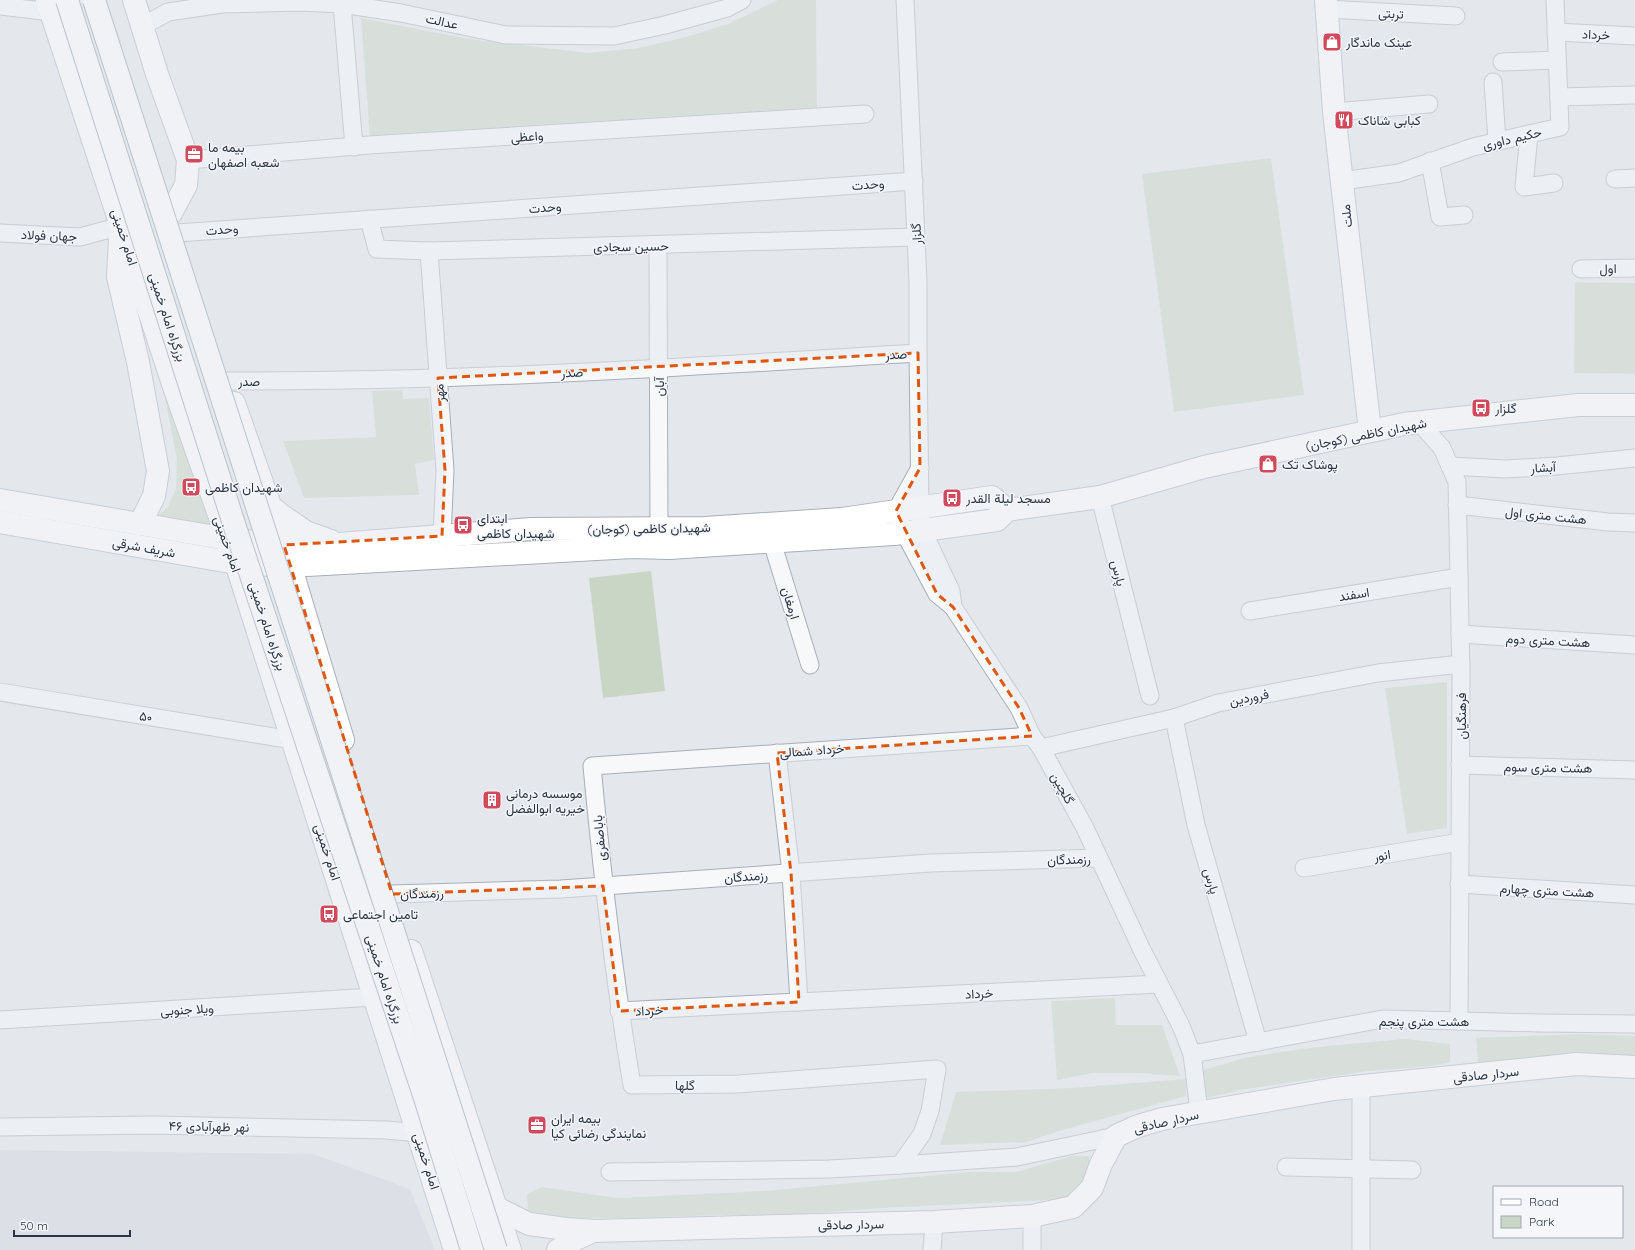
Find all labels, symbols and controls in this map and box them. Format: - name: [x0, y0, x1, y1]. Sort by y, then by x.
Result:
- street label: تربتی: [1378, 4, 1404, 23]
- street label: عدالت: [424, 10, 460, 32]
- street label: خرداد: [1582, 26, 1611, 43]
- shop icon: عینک ماندگار: [1321, 31, 1343, 53]
- place label: عینک ماندگار: [1345, 34, 1412, 51]
- restaurant icon: کبابی شاناک: [1333, 109, 1355, 131]
- place label: کبابی شاناک: [1358, 112, 1421, 129]
- street label: حکیم داوری: [1481, 123, 1544, 154]
- street label: واعظی: [510, 127, 544, 146]
- place label: بیمه ما شعبه اصفهان: [208, 139, 280, 171]
- office icon: بیمه ما شعبه اصفهان: [183, 143, 205, 165]
- street label: وحدت: [851, 175, 885, 194]
- street label: وحدت: [528, 198, 562, 217]
- street label: ملت: [1337, 204, 1355, 228]
- street label: امام خمینی: [107, 207, 142, 268]
- street label: وحدت: [205, 220, 239, 239]
- street label: گلزار: [907, 223, 926, 246]
- street label: جهان فولاد: [21, 226, 78, 245]
- street label: حسین سجادی: [593, 237, 669, 256]
- street label: اول: [1599, 260, 1617, 277]
- street label: بزرگراه امام خمینی: [145, 270, 190, 364]
- street label: صدر: [883, 345, 908, 364]
- street label: صدر: [560, 364, 584, 381]
- street label: صدر: [237, 373, 260, 390]
- street label: آبان: [651, 376, 668, 397]
- street label: مهر: [430, 383, 449, 404]
- bus stop icon: گلزار: [1470, 397, 1492, 419]
- place label: گلزار: [1494, 400, 1517, 417]
- street label: شهیدان کاظمی (کوجان): [1304, 414, 1428, 455]
- shop icon: پوشاک تک: [1257, 453, 1279, 475]
- place label: پوشاک تک: [1282, 456, 1338, 474]
- street label: آبشار: [1529, 458, 1557, 477]
- bus stop icon: شهیدان کاظمی: [180, 476, 202, 498]
- place label: شهیدان کاظمی: [205, 479, 282, 496]
- bus stop icon: مسجد لیلة القدر: [941, 487, 963, 509]
- place label: مسجد لیلة القدر: [965, 490, 1051, 507]
- street label: هشت متری اول: [1504, 503, 1588, 528]
- place label: ابتدای شهیدان کاظمی: [477, 510, 554, 542]
- street label: امام خمینی: [210, 514, 245, 575]
- bus stop icon: ابتدای شهیدان کاظمی: [452, 514, 474, 536]
- street label: شهیدان کاظمی (کوجان): [587, 519, 711, 538]
- street label: شریف شرقی: [111, 534, 177, 561]
- street label: پارس: [1106, 558, 1130, 588]
- street label: بزرگراه امام خمینی: [245, 579, 290, 673]
- street label: اسفند: [1337, 584, 1371, 604]
- street label: ارمغان: [778, 585, 803, 621]
- street label: هشت متری دوم: [1505, 630, 1591, 651]
- street label: فروردین: [1228, 685, 1270, 710]
- street label: فرهنگیان: [1453, 692, 1470, 739]
- street label: ۵۰: [138, 707, 154, 725]
- street label: خرداد شمالی: [779, 740, 845, 761]
- street label: هشت متری سوم: [1503, 758, 1593, 777]
- street label: گلچین: [1046, 770, 1078, 808]
- place label: موسسه درمانی خیریه ابوالفضل: [506, 785, 585, 817]
- building icon: موسسه درمانی خیریه ابوالفضل: [481, 789, 503, 811]
- street label: باباصفری: [589, 814, 610, 862]
- street label: امام خمینی: [310, 822, 345, 883]
- street label: انور: [1371, 846, 1392, 865]
- street label: رزمندگان: [1047, 850, 1091, 869]
- street label: رزمندگان: [724, 866, 768, 887]
- street label: پارس: [1199, 866, 1223, 896]
- street label: هشت متری چهارم: [1499, 880, 1595, 902]
- street label: رزمندگان: [400, 884, 444, 903]
- bus stop icon: تامین اجتماعی: [318, 903, 340, 925]
- place label: تامین اجتماعی: [343, 906, 418, 923]
- street label: بزرگراه امام خمینی: [362, 932, 407, 1026]
- street label: خرداد: [965, 984, 994, 1003]
- street label: ویلا جنوبی: [160, 1000, 214, 1019]
- street label: خرداد: [635, 1001, 664, 1020]
- street label: هشت متری پنجم: [1379, 1013, 1469, 1031]
- street label: سردار صادقی: [1452, 1063, 1520, 1086]
- street label: گلها: [675, 1077, 695, 1094]
- street label: سردار صادقی: [1132, 1106, 1200, 1137]
- place label: بیمه ایران نمایندگی رضائی کيا: [551, 1110, 646, 1142]
- office icon: بیمه ایران نمایندگی رضائی کيا: [526, 1114, 548, 1136]
- street label: نهر ظهرآبادی ۴۶: [168, 1117, 250, 1136]
- street label: امام خمینی: [409, 1131, 444, 1192]
- legend: [1493, 1186, 1623, 1238]
- text: Road: [1529, 1194, 1559, 1209]
- scale bar: [14, 1212, 130, 1238]
- text: Park: [1529, 1214, 1554, 1229]
- street label: سردار صادقی: [818, 1215, 884, 1234]
- text: 50 m: [20, 1218, 48, 1233]

